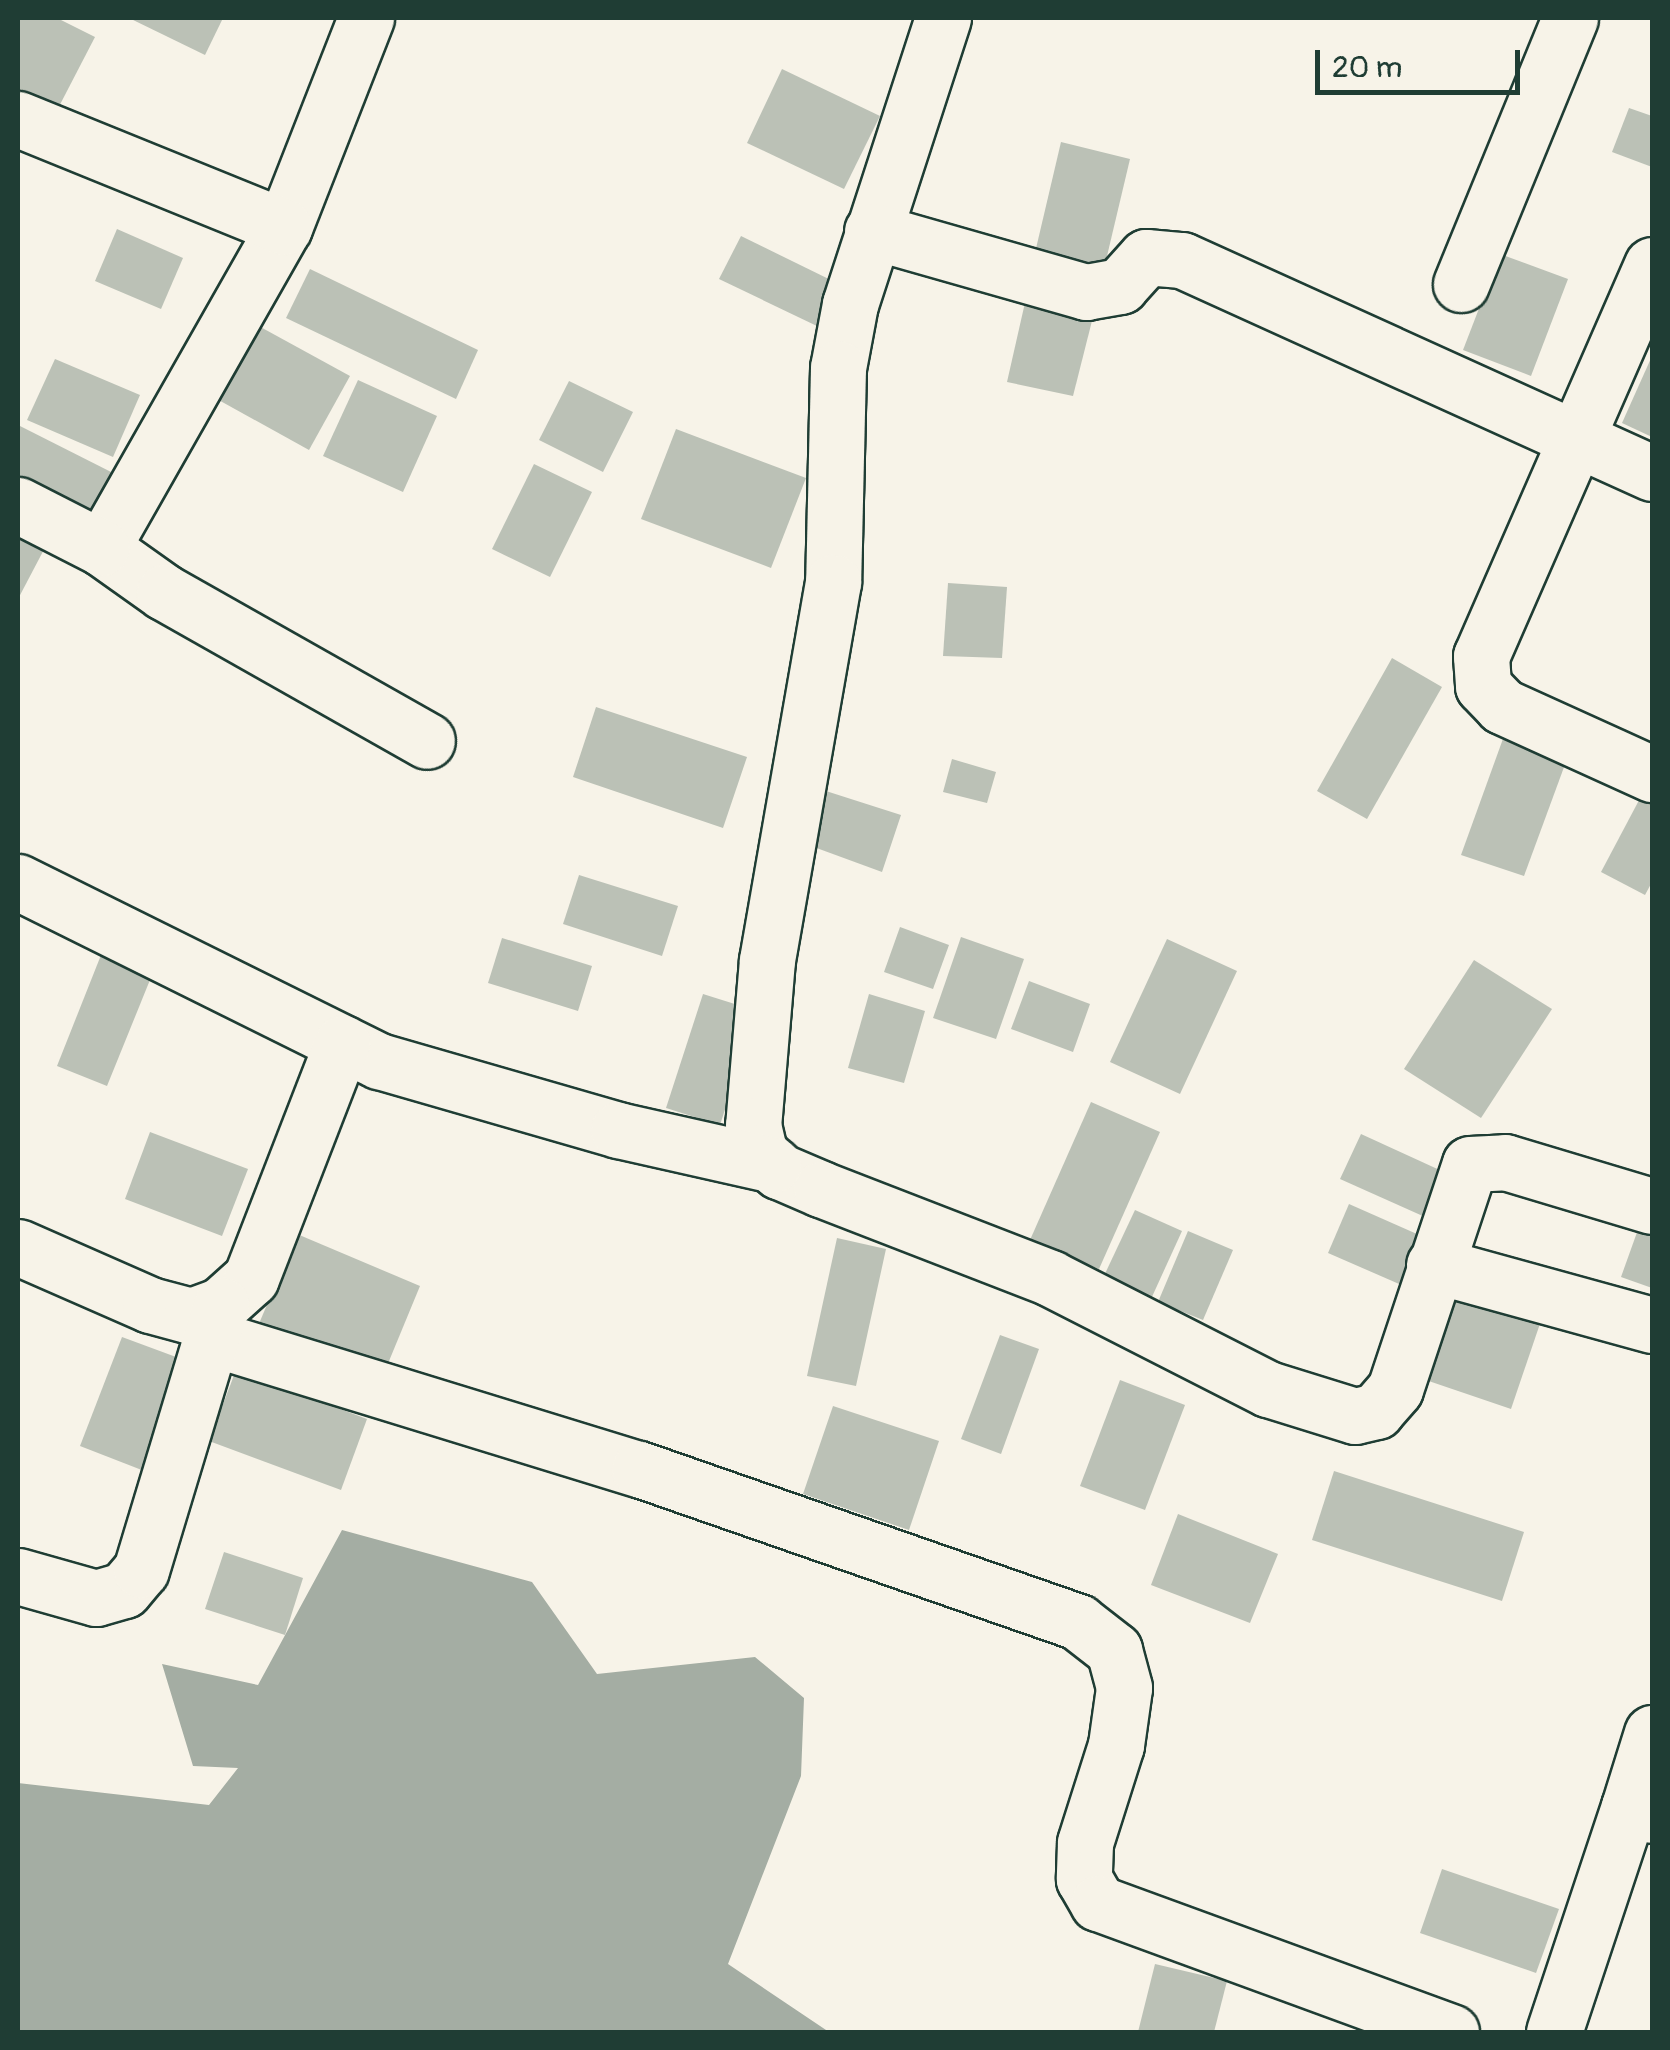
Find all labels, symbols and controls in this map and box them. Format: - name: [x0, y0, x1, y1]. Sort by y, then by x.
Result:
- scale bar: [1320, 30, 1525, 92]
- text: 20 m: [1332, 49, 1402, 86]

